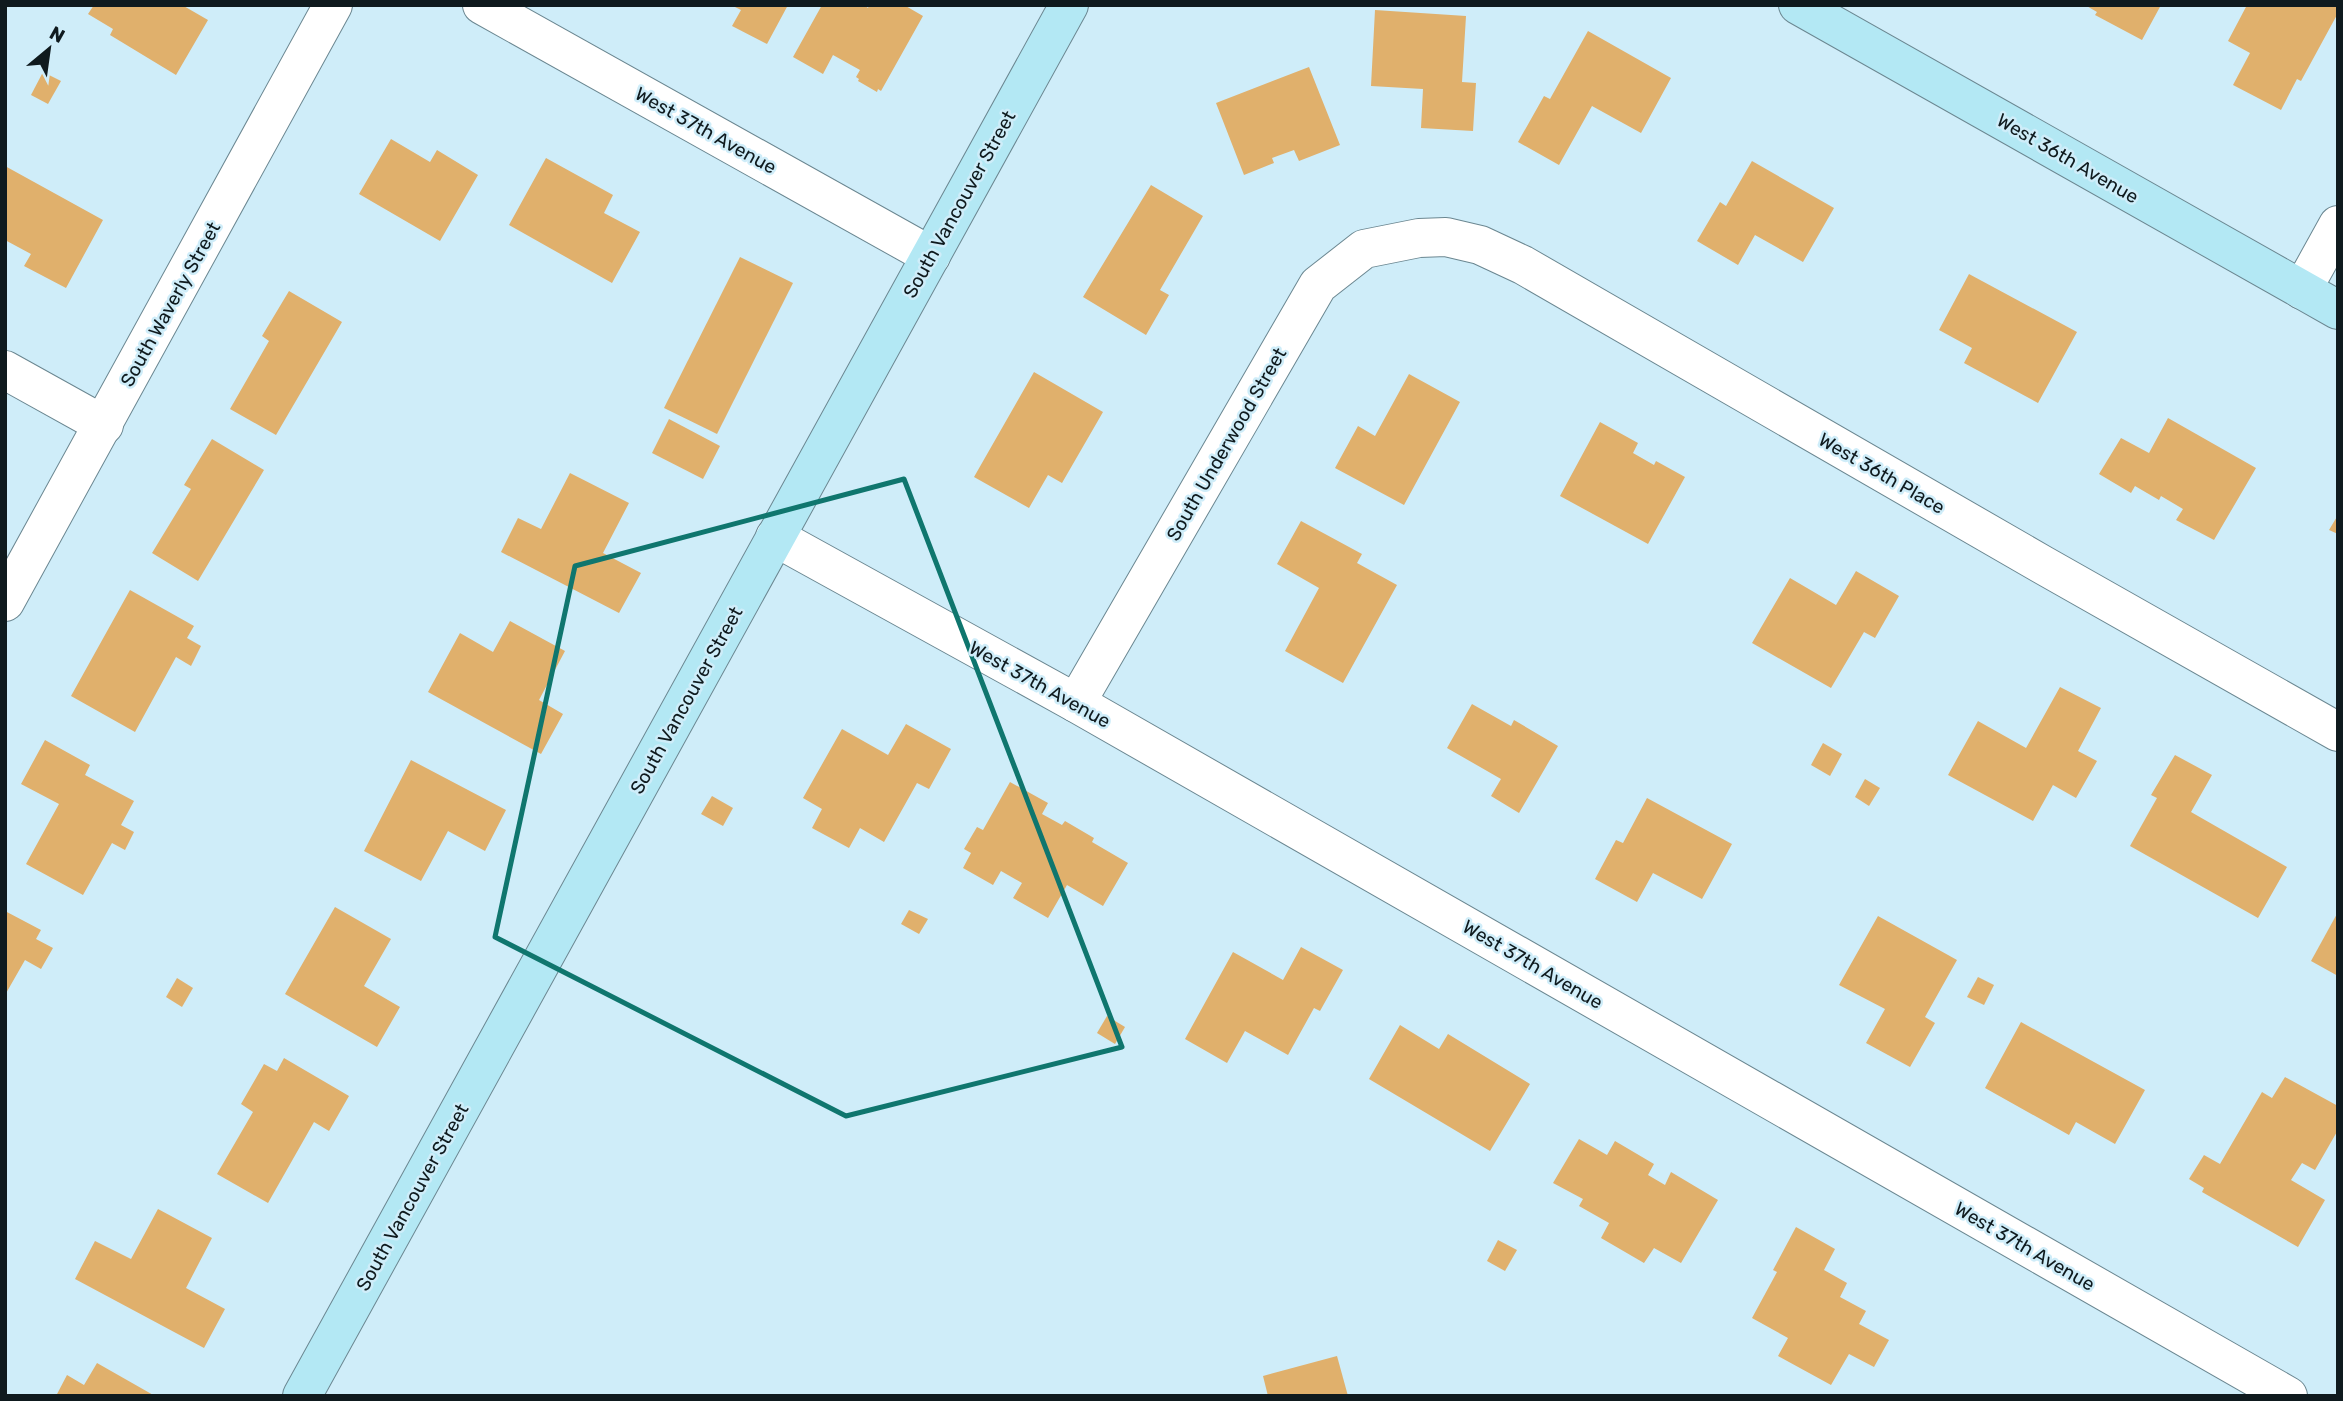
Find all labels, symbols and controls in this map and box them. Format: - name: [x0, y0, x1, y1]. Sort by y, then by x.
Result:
- north arrow: [14, 14, 84, 84]
- text: N: [45, 21, 69, 48]
- street label: West 37th Avenue: [631, 82, 780, 179]
- street label: South Vancouver Street: [898, 106, 1021, 302]
- street label: West 36th Avenue: [1993, 109, 2143, 208]
- street label: South Waverly Street: [116, 217, 226, 391]
- street label: South Underwood Street: [1162, 343, 1292, 545]
- street label: West 36th Place: [1814, 428, 1949, 519]
- street label: South Vancouver Street: [625, 602, 748, 798]
- street label: West 37th Avenue: [965, 636, 1114, 733]
- street label: West 37th Avenue: [1459, 915, 1607, 1014]
- street label: South Vancouver Street: [351, 1099, 474, 1295]
- street label: West 37th Avenue: [1951, 1197, 2099, 1296]

